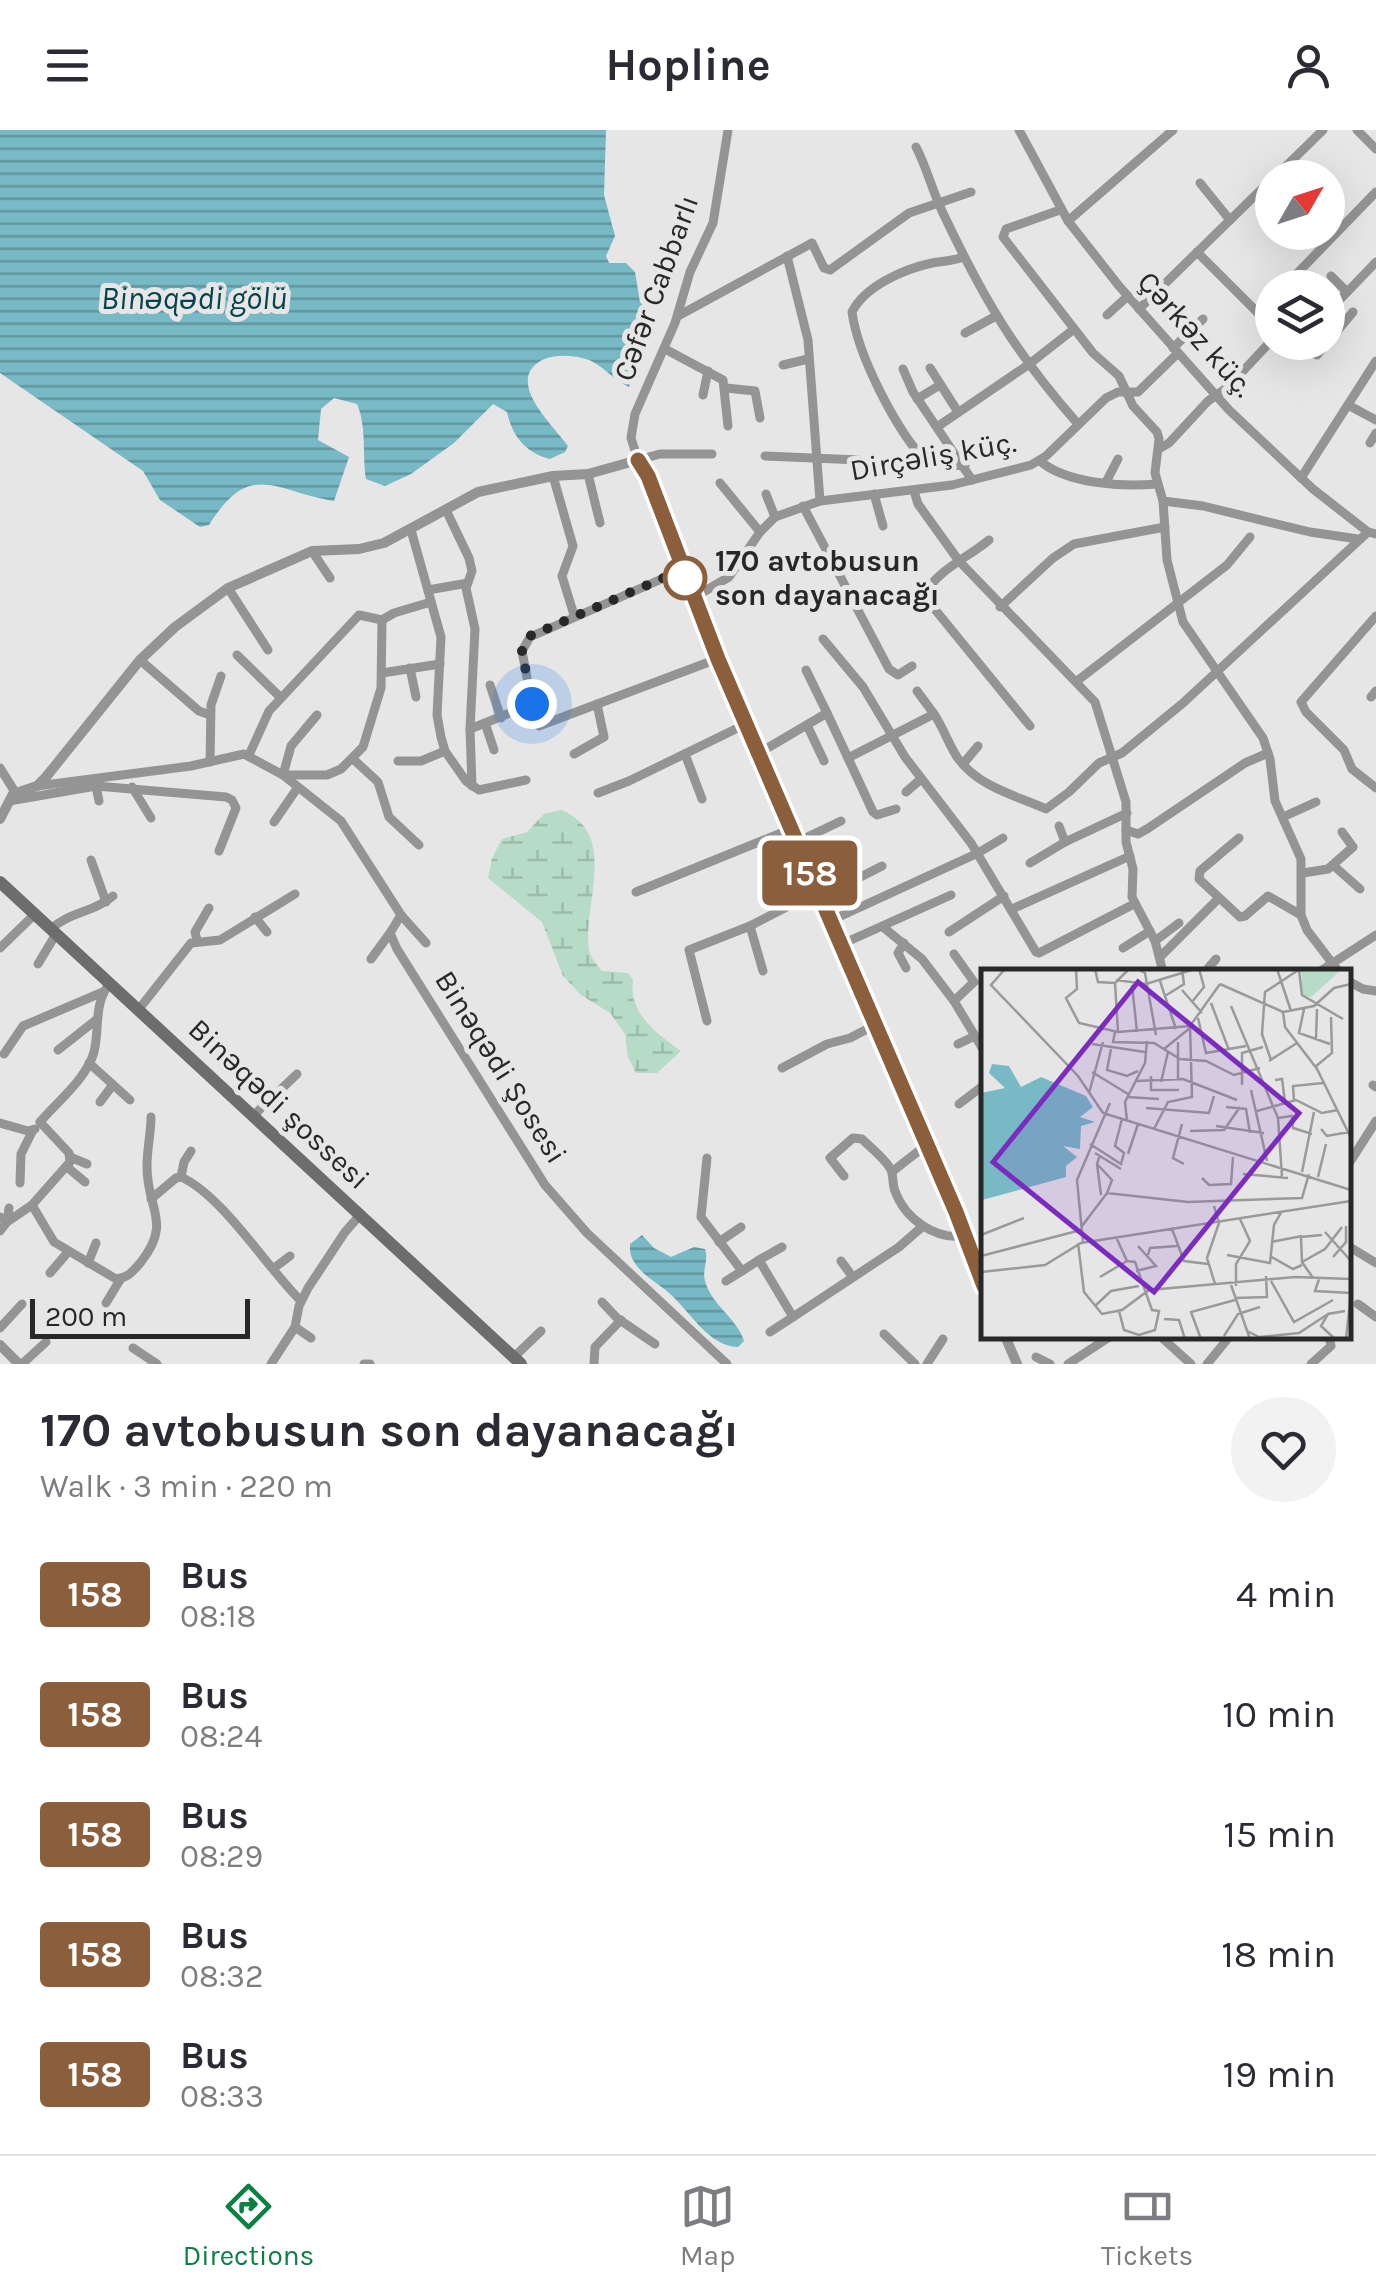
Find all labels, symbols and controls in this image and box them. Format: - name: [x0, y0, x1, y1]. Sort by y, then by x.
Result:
- icon: menu: [40, 38, 95, 93]
- icon: person: [1281, 38, 1336, 93]
- text: Hopline: [605, 39, 771, 91]
- north arrow: [1255, 160, 1345, 250]
- map controls: [1255, 160, 1345, 360]
- street label: Cəfər Cabbarlı: [606, 190, 706, 386]
- street label: Çərkəz küç.: [1130, 264, 1262, 404]
- button: layers: [1255, 270, 1345, 360]
- water label: Binəqədi gölü: [101, 280, 287, 317]
- street label: Dirçəliş küç.: [847, 424, 1019, 488]
- place label: 170 avtobusun son dayanacağı: [715, 543, 940, 613]
- marker: 170 avtobusun son dayanacağı: [664, 557, 706, 599]
- your location: [507, 679, 557, 729]
- line badge: 158: [752, 840, 868, 906]
- text: 158: [782, 853, 838, 894]
- street label: Binəqədi Şosesi: [427, 964, 575, 1170]
- inset map: [981, 969, 1351, 1339]
- street label: Binəqədi şossesi: [181, 1011, 377, 1197]
- scale bar: [30, 1294, 250, 1338]
- text: 200 m: [45, 1300, 127, 1333]
- button: heart: [1231, 1397, 1336, 1502]
- text: 170 avtobusun son dayanacağı: [40, 1402, 739, 1458]
- text: Walk · 3 min · 220 m: [40, 1468, 333, 1505]
- text: Bus: [180, 1553, 249, 1598]
- text: 4 min: [1236, 1572, 1336, 1617]
- text: 158: [67, 1574, 123, 1615]
- text: 08:18: [180, 1598, 256, 1635]
- text: Bus: [180, 1673, 249, 1718]
- text: 10 min: [1222, 1692, 1336, 1737]
- text: 158: [67, 1694, 123, 1735]
- text: 08:24: [180, 1718, 262, 1755]
- text: Bus: [180, 1793, 249, 1838]
- text: 15 min: [1223, 1812, 1336, 1857]
- text: 158: [67, 1814, 123, 1855]
- text: 08:29: [180, 1838, 263, 1875]
- text: Bus: [180, 1913, 249, 1958]
- text: 18 min: [1221, 1932, 1336, 1977]
- text: 158: [67, 1934, 123, 1975]
- text: 08:32: [180, 1958, 263, 1995]
- text: Bus: [180, 2033, 249, 2078]
- text: 19 min: [1223, 2052, 1336, 2097]
- text: 158: [67, 2054, 123, 2095]
- text: 08:33: [180, 2078, 264, 2115]
- tab: Directions: [183, 2179, 314, 2272]
- tab: Map: [680, 2179, 735, 2272]
- tab: Tickets: [1101, 2179, 1193, 2272]

